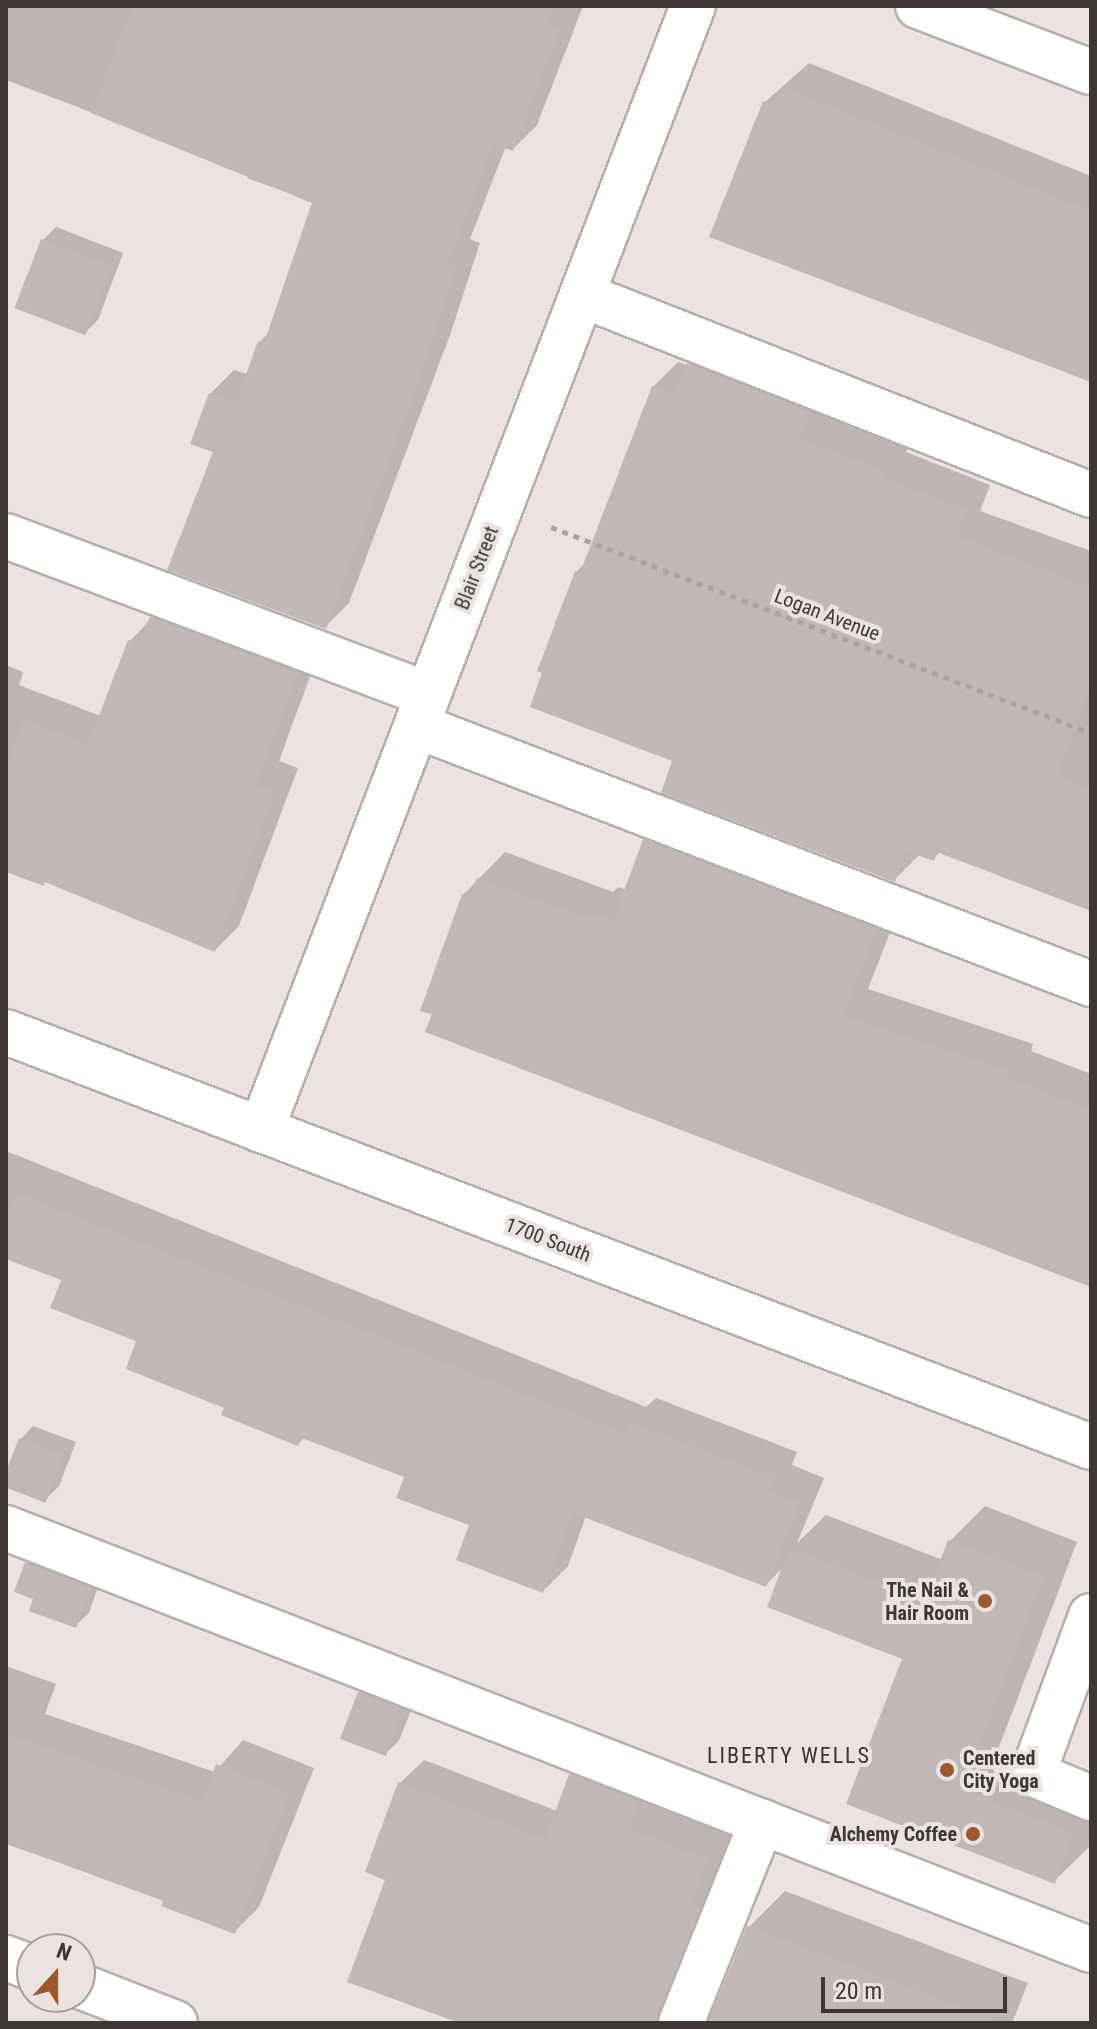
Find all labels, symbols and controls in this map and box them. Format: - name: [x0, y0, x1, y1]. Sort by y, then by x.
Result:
- street label: Blair Street: [450, 523, 504, 613]
- street label: Logan Avenue: [771, 584, 883, 646]
- street label: 1700 South: [502, 1213, 594, 1267]
- place label: The Nail & Hair Room: [885, 1578, 969, 1625]
- marker: The Nail & Hair Room: [976, 1592, 994, 1610]
- district label: LIBERTY WELLS: [707, 1743, 871, 1769]
- place label: Centered City Yoga: [963, 1746, 1039, 1793]
- marker: Centered City Yoga: [938, 1761, 956, 1779]
- place label: Alchemy Coffee: [830, 1822, 957, 1846]
- marker: Alchemy Coffee: [964, 1825, 982, 1843]
- north arrow: [16, 1933, 96, 2013]
- text: N: [53, 1938, 75, 1966]
- scale bar: [825, 1961, 1011, 2011]
- text: 20 m: [835, 1977, 882, 2005]

